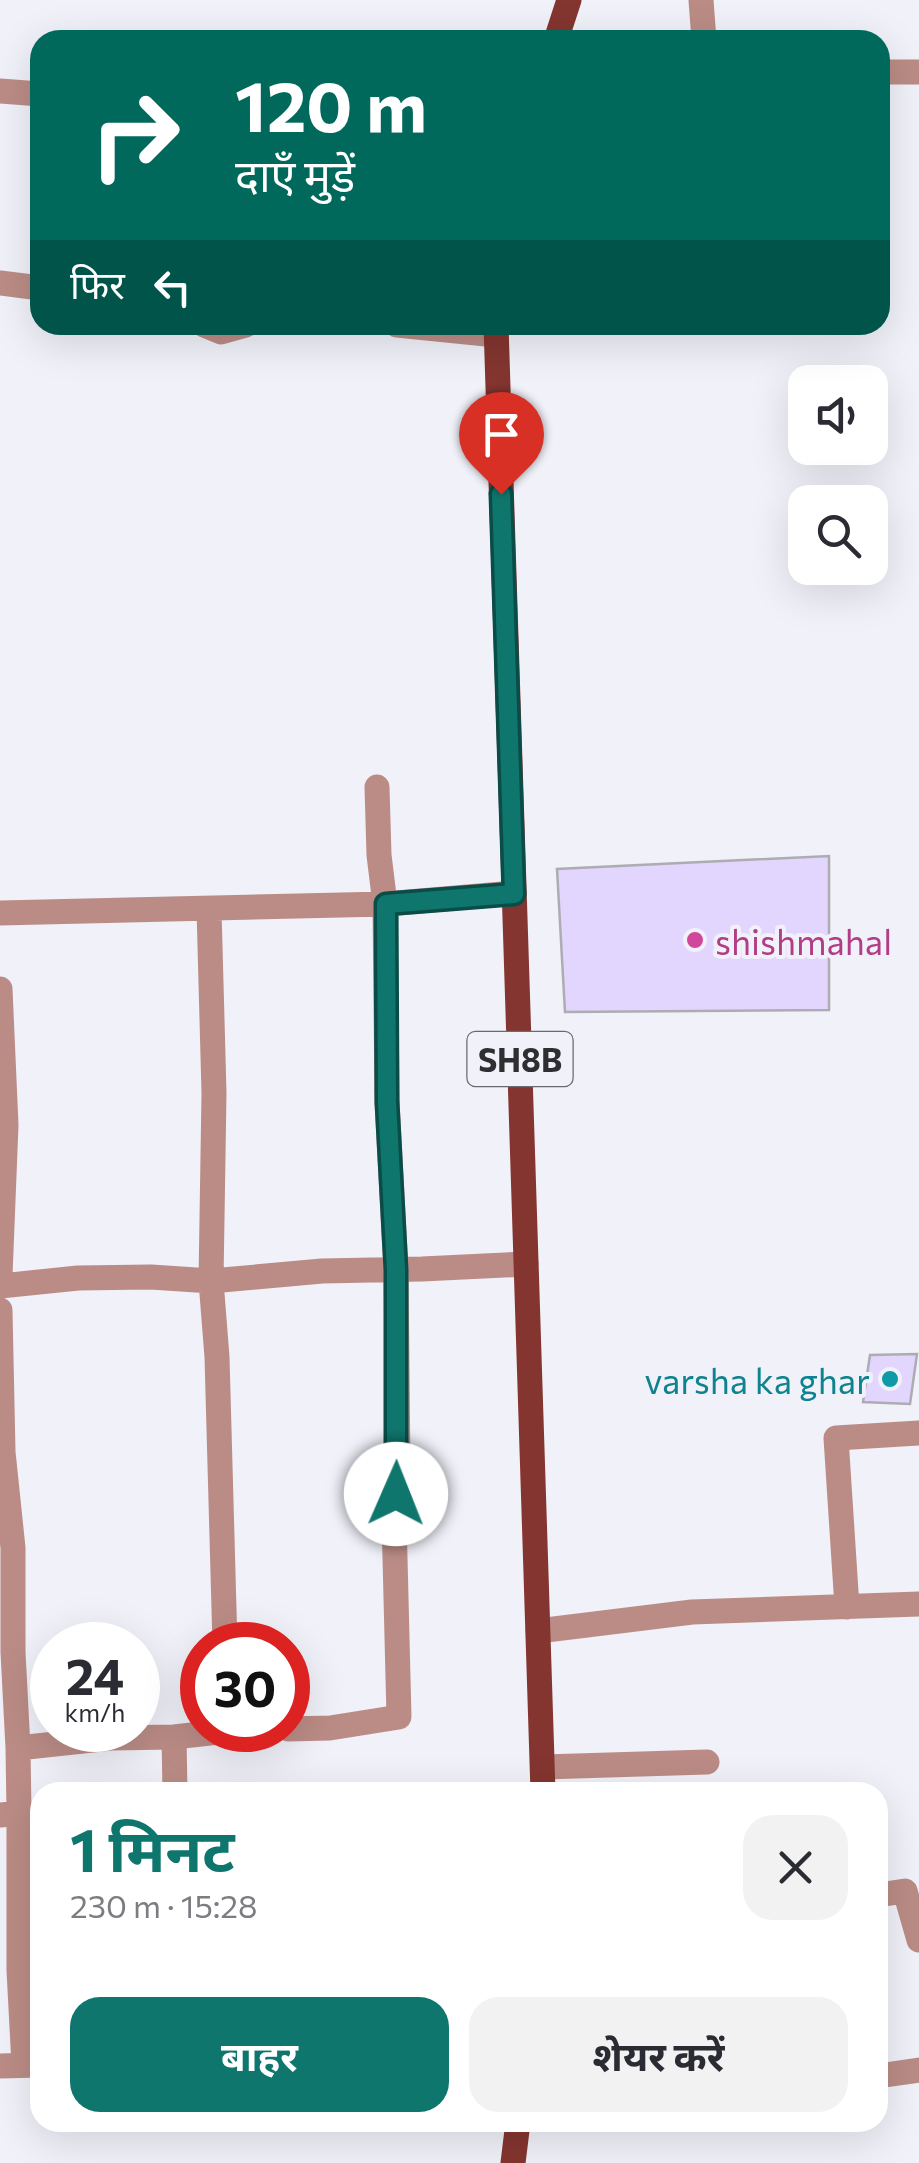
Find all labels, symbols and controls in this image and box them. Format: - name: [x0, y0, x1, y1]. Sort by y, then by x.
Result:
- text: 120 m: [235, 61, 427, 146]
- icon: right: [70, 70, 200, 200]
- text: दाएँ मुड़ें: [235, 146, 355, 201]
- text: फिर: [70, 260, 125, 307]
- icon: left: [145, 260, 200, 315]
- map controls: [788, 365, 888, 585]
- button: sound: [788, 365, 888, 465]
- pin: [459, 392, 544, 495]
- icon: arrive: [474, 407, 529, 462]
- button: search: [788, 485, 888, 585]
- place label: shishmahal: [715, 919, 892, 962]
- marker: shishmahal: [684, 929, 706, 951]
- road number: SH8B: [468, 1032, 572, 1086]
- place label: varsha ka ghar: [644, 1358, 870, 1401]
- marker: varsha ka ghar: [879, 1368, 901, 1390]
- position arrow: [344, 1442, 448, 1546]
- speed limit sign: 30: [180, 1622, 310, 1752]
- text: 24: [66, 1644, 124, 1705]
- text: km/h: [65, 1697, 125, 1727]
- text: 1 मिनट: [70, 1811, 235, 1884]
- button: close: [743, 1815, 848, 1920]
- text: 230 m · 15:28: [70, 1885, 257, 1925]
- button: बाहर: [70, 1997, 449, 2112]
- button: शेयर करें: [469, 1997, 848, 2112]

